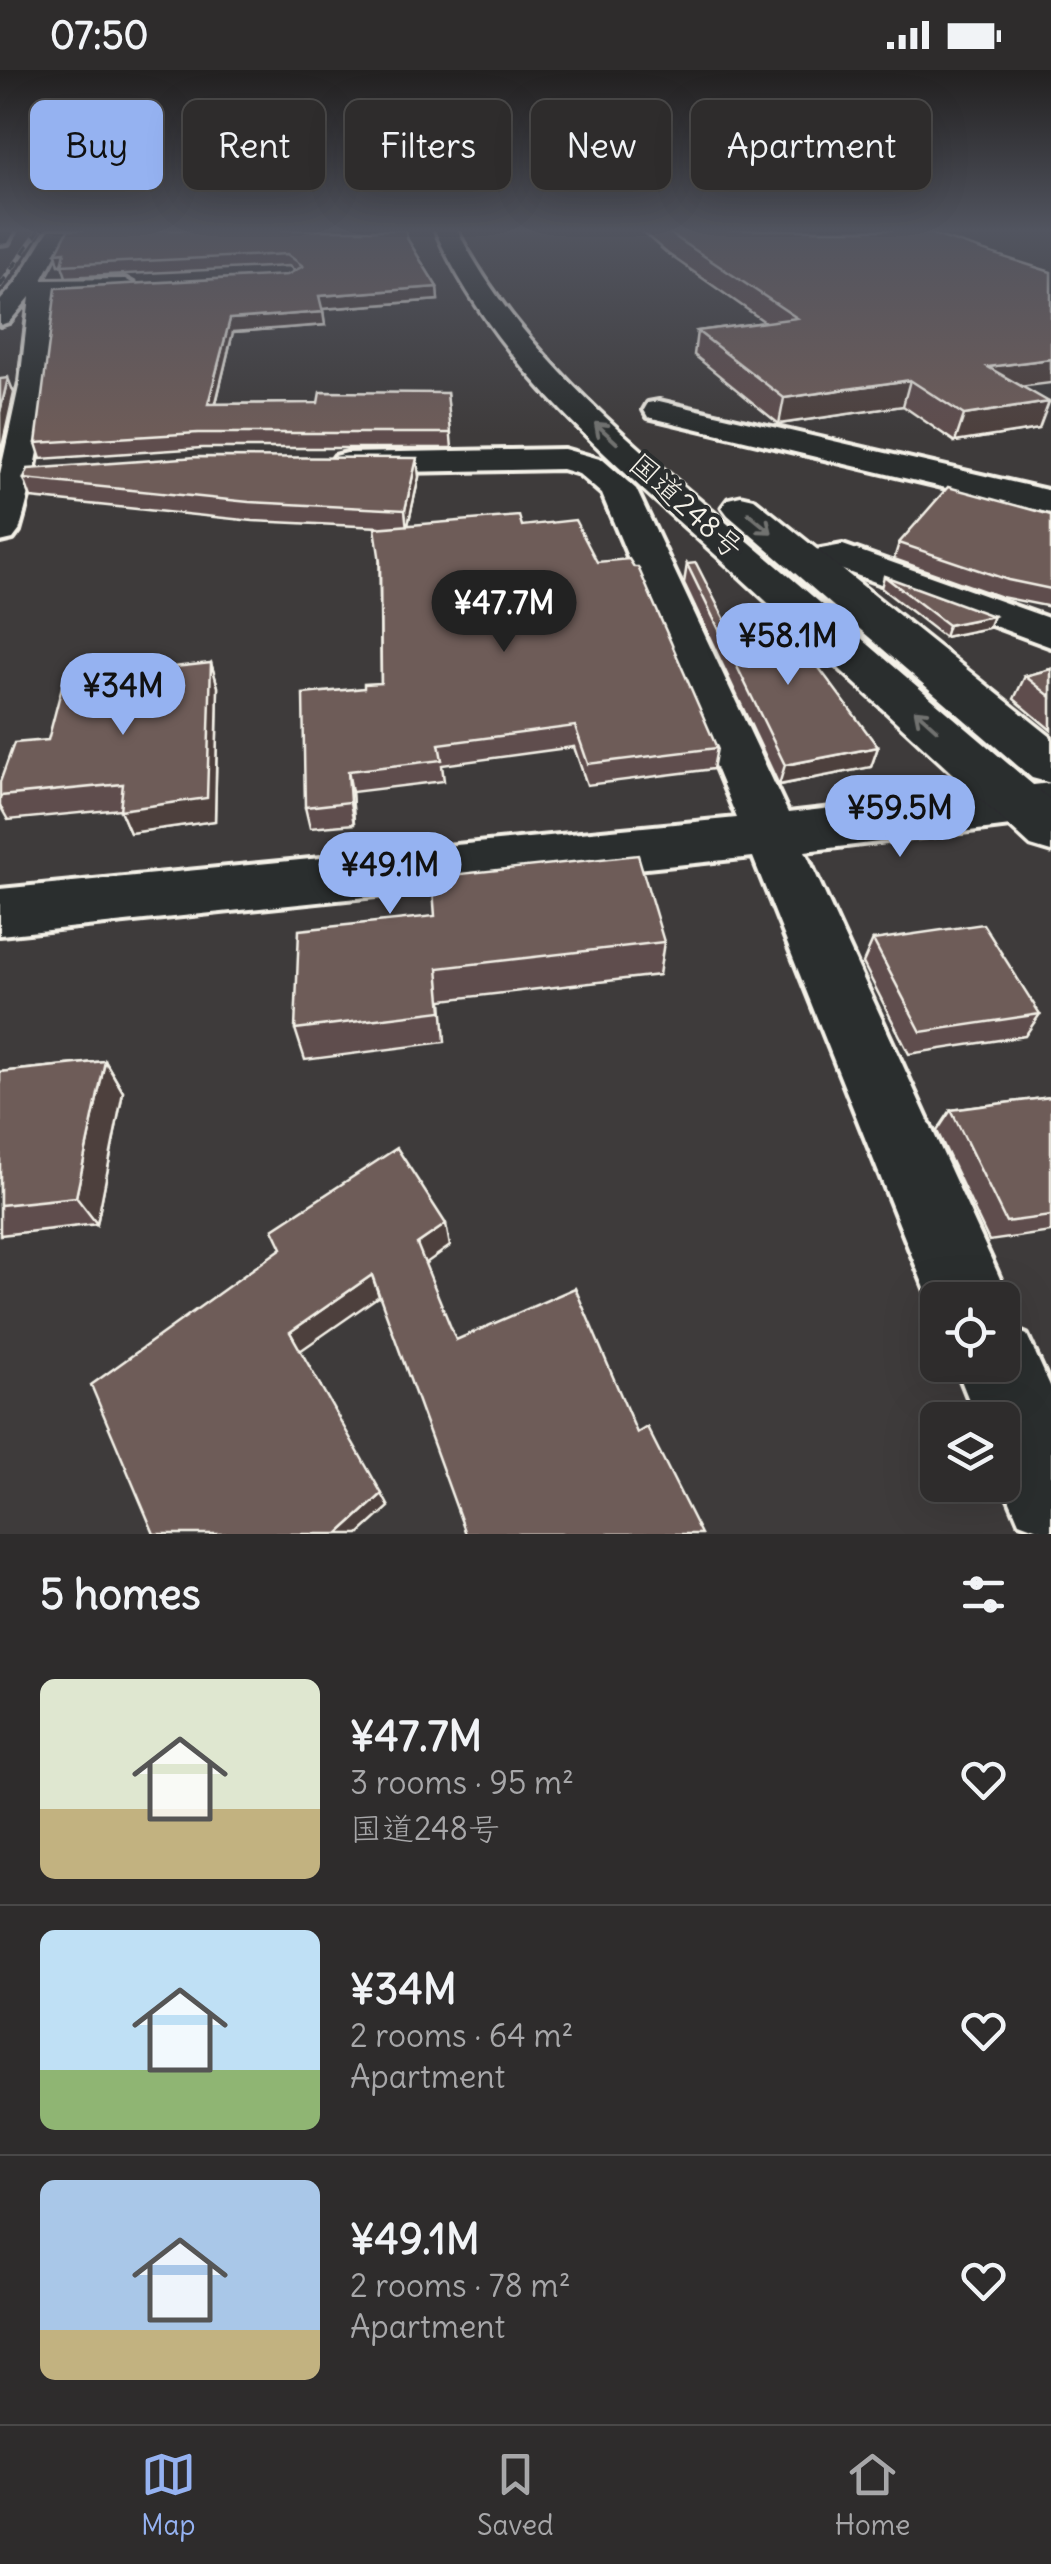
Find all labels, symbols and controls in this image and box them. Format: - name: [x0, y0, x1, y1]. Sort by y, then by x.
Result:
- text: 07:50: [50, 12, 149, 59]
- chip: Buy: [30, 100, 163, 190]
- chip: Rent: [183, 100, 325, 190]
- chip: Filters: [345, 100, 511, 190]
- chip: New: [531, 100, 671, 190]
- chip: Apartment: [691, 100, 931, 190]
- one-way arrow: [594, 422, 619, 445]
- street label: 国道248号: [622, 444, 752, 566]
- one-way arrow: [747, 511, 772, 534]
- pin: ¥47.7M: [423, 570, 585, 655]
- text: ¥47.7M: [454, 582, 554, 623]
- pin: ¥58.1M: [707, 603, 869, 688]
- text: ¥58.1M: [738, 615, 838, 656]
- pin: ¥34M: [64, 653, 182, 738]
- text: ¥34M: [82, 665, 164, 706]
- one-way arrow: [914, 709, 939, 732]
- pin: ¥59.5M: [819, 775, 981, 860]
- text: ¥59.5M: [847, 787, 953, 828]
- pin: ¥49.1M: [309, 832, 471, 917]
- text: ¥49.1M: [341, 844, 439, 885]
- map controls: [920, 1282, 1020, 1502]
- button: locate: [920, 1282, 1020, 1382]
- button: layers: [920, 1402, 1020, 1502]
- icon: filters: [956, 1567, 1011, 1622]
- text: 5 homes: [40, 1568, 201, 1620]
- text: ¥47.7M: [350, 1710, 482, 1762]
- icon: home: [120, 1719, 240, 1839]
- icon: heart: [956, 1752, 1011, 1807]
- text: 3 rooms · 95 m²: [350, 1762, 574, 1803]
- text: 国道248号: [350, 1808, 500, 1849]
- text: ¥34M: [350, 1963, 457, 2015]
- icon: home: [120, 1970, 240, 2090]
- icon: heart: [956, 2003, 1011, 2058]
- text: 2 rooms · 64 m²: [350, 2015, 573, 2056]
- text: Apartment: [350, 2056, 505, 2097]
- text: ¥49.1M: [350, 2213, 480, 2265]
- icon: home: [120, 2220, 240, 2340]
- icon: heart: [956, 2253, 1011, 2308]
- text: 2 rooms · 78 m²: [350, 2265, 571, 2306]
- text: Apartment: [350, 2306, 505, 2347]
- tab: Map: [141, 2447, 196, 2543]
- tab: Saved: [477, 2447, 554, 2543]
- tab: Home: [835, 2447, 910, 2543]

